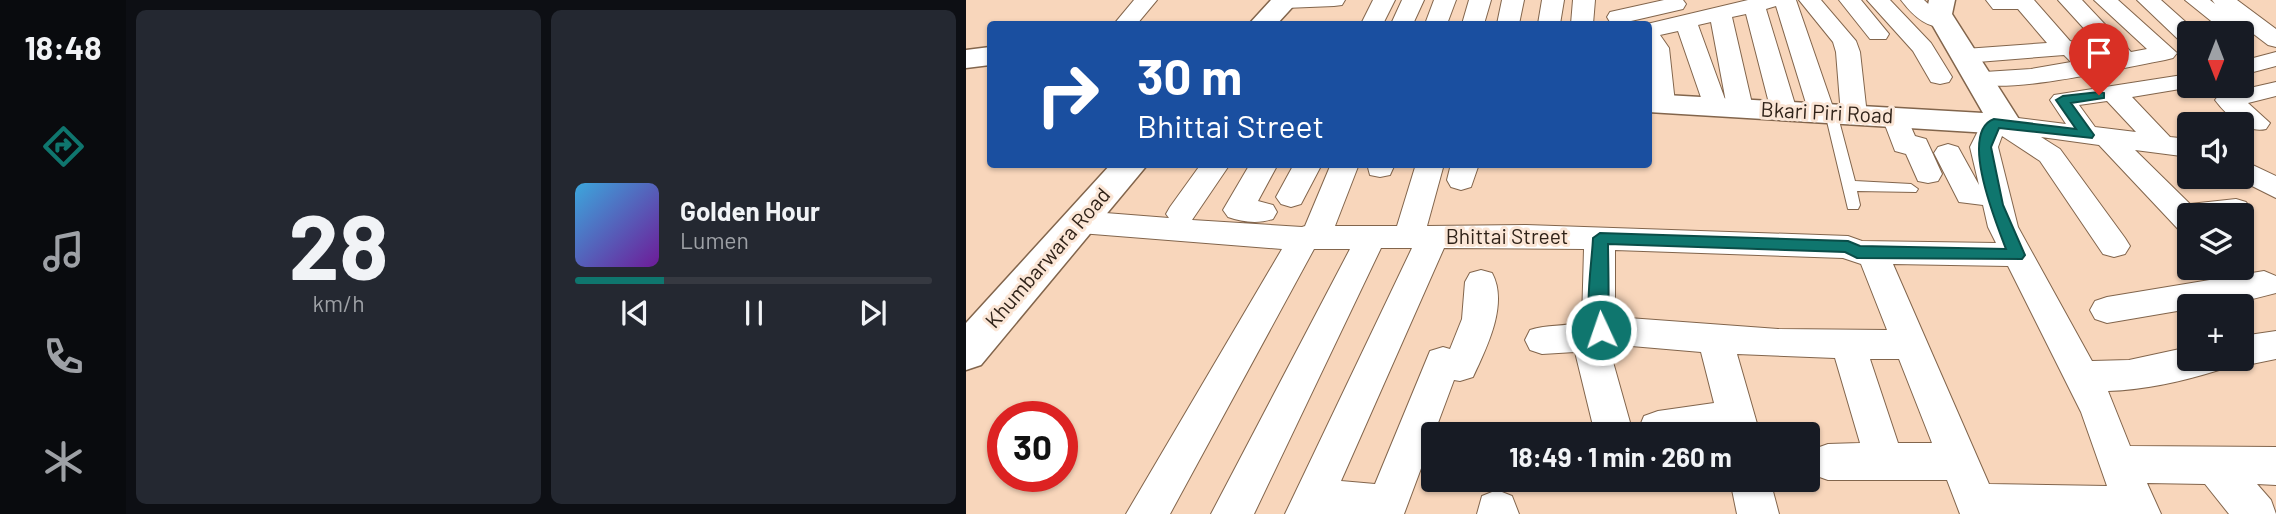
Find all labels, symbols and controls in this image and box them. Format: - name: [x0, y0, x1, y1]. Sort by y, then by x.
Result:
- north arrow: [2177, 21, 2254, 98]
- map controls: [2177, 21, 2254, 371]
- pin: [2069, 23, 2129, 95]
- text: 18:48: [25, 28, 101, 66]
- icon: arrive: [2080, 34, 2118, 72]
- text: 30 m: [1137, 46, 1242, 105]
- icon: right: [1022, 49, 1113, 140]
- street label: Bkari Piri Road: [1760, 96, 1894, 127]
- text: Bhittai Street: [1137, 106, 1324, 144]
- button: sound: [2177, 112, 2254, 189]
- icon: directions: [39, 122, 88, 171]
- street label: Khumbarwara Road: [979, 182, 1115, 332]
- text: 28: [288, 189, 389, 298]
- text: Golden Hour: [680, 195, 820, 226]
- button: layers: [2177, 203, 2254, 280]
- street label: Bhittai Street: [1446, 223, 1568, 248]
- text: Lumen: [680, 226, 749, 254]
- icon: music: [39, 227, 88, 276]
- text: km/h: [312, 289, 365, 317]
- position arrow: [1564, 293, 1638, 367]
- icon: previous: [616, 294, 654, 332]
- icon: pause: [735, 294, 773, 332]
- icon: next: [854, 294, 892, 332]
- button: +: [2177, 294, 2254, 371]
- icon: phone: [39, 332, 88, 381]
- speed limit sign: 30: [987, 401, 1078, 492]
- icon: climate: [39, 437, 88, 486]
- text: 18:49 · 1 min · 260 m: [1509, 441, 1732, 472]

